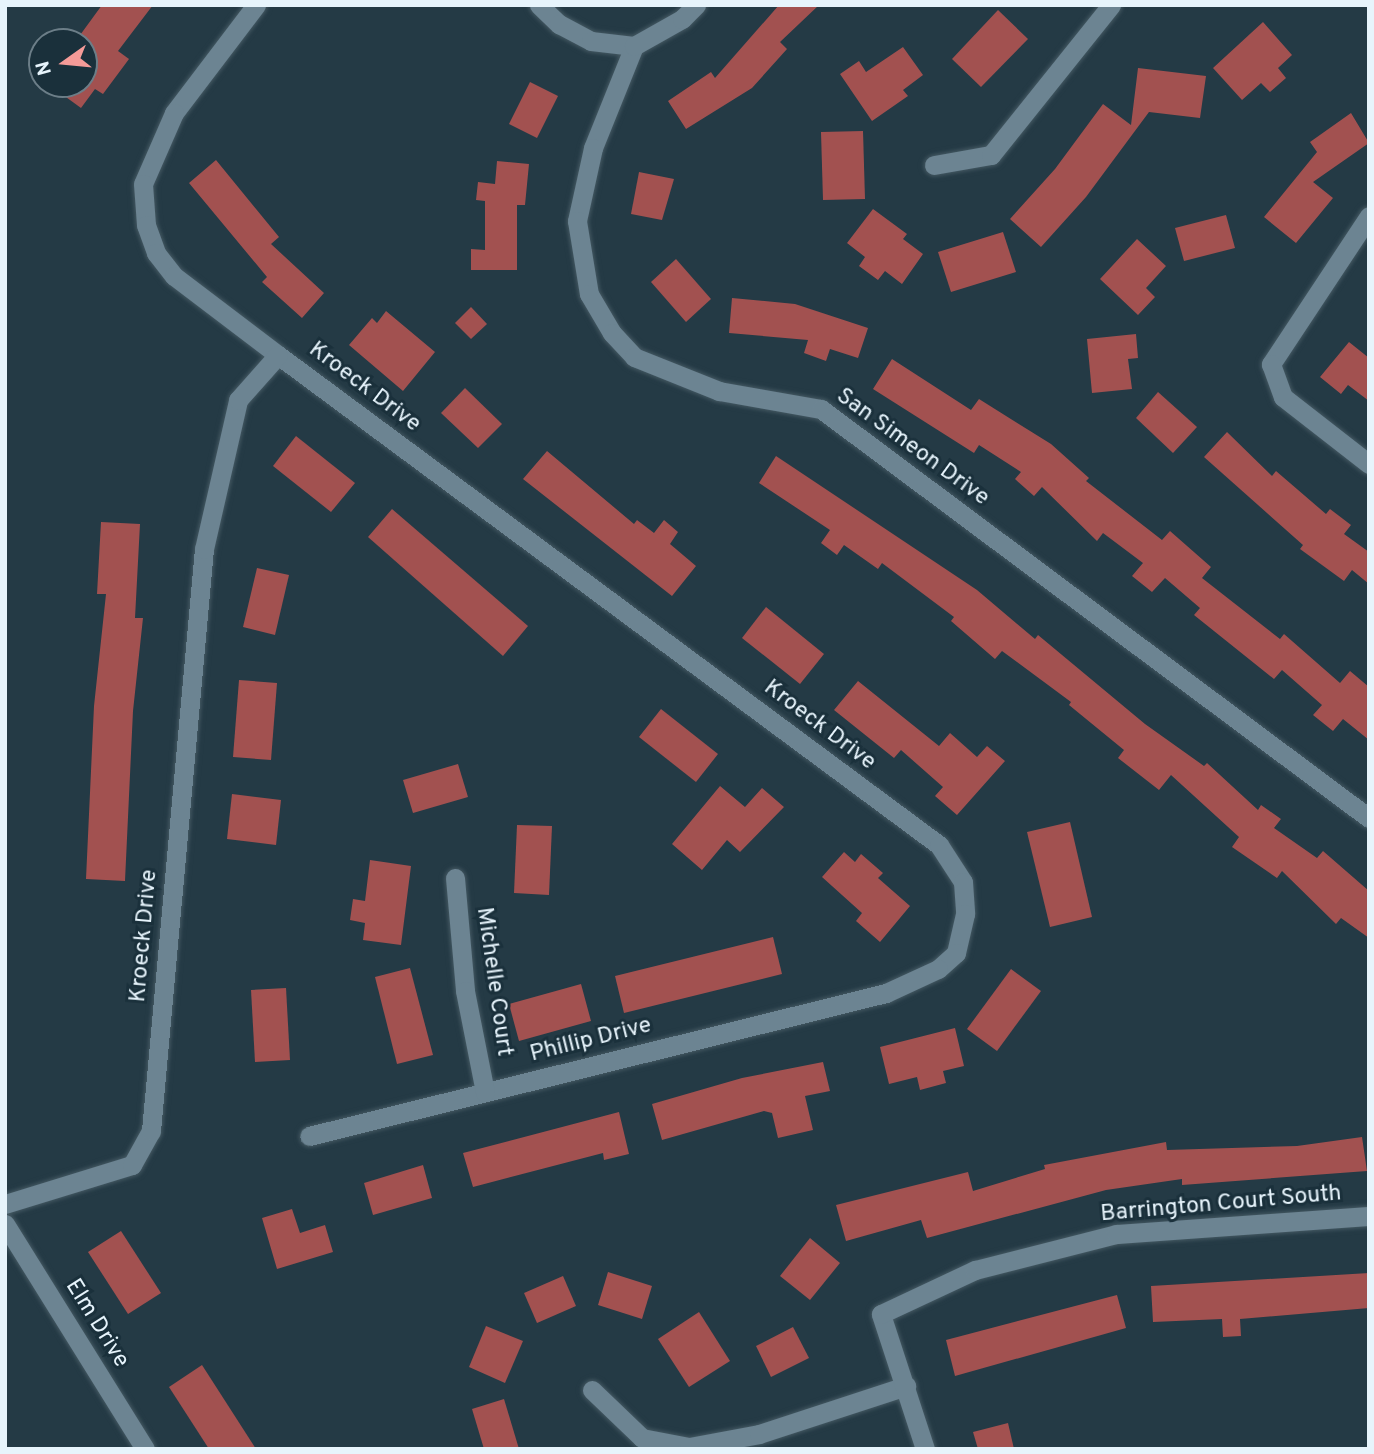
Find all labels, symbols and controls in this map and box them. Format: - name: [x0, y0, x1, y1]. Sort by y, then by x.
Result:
- north arrow: [28, 28, 98, 98]
- text: N: [31, 58, 58, 78]
- street label: Kroeck Drive: [303, 337, 425, 439]
- street label: San Simeon Drive: [830, 383, 994, 513]
- street label: Kroeck Drive: [758, 675, 880, 777]
- street label: Kroeck Drive: [125, 868, 165, 1004]
- street label: Michelle Court: [469, 906, 517, 1058]
- street label: Phillip Drive: [527, 1013, 655, 1069]
- street label: Barrington Court South: [1099, 1181, 1343, 1229]
- street label: Elm Drive: [58, 1275, 134, 1373]

